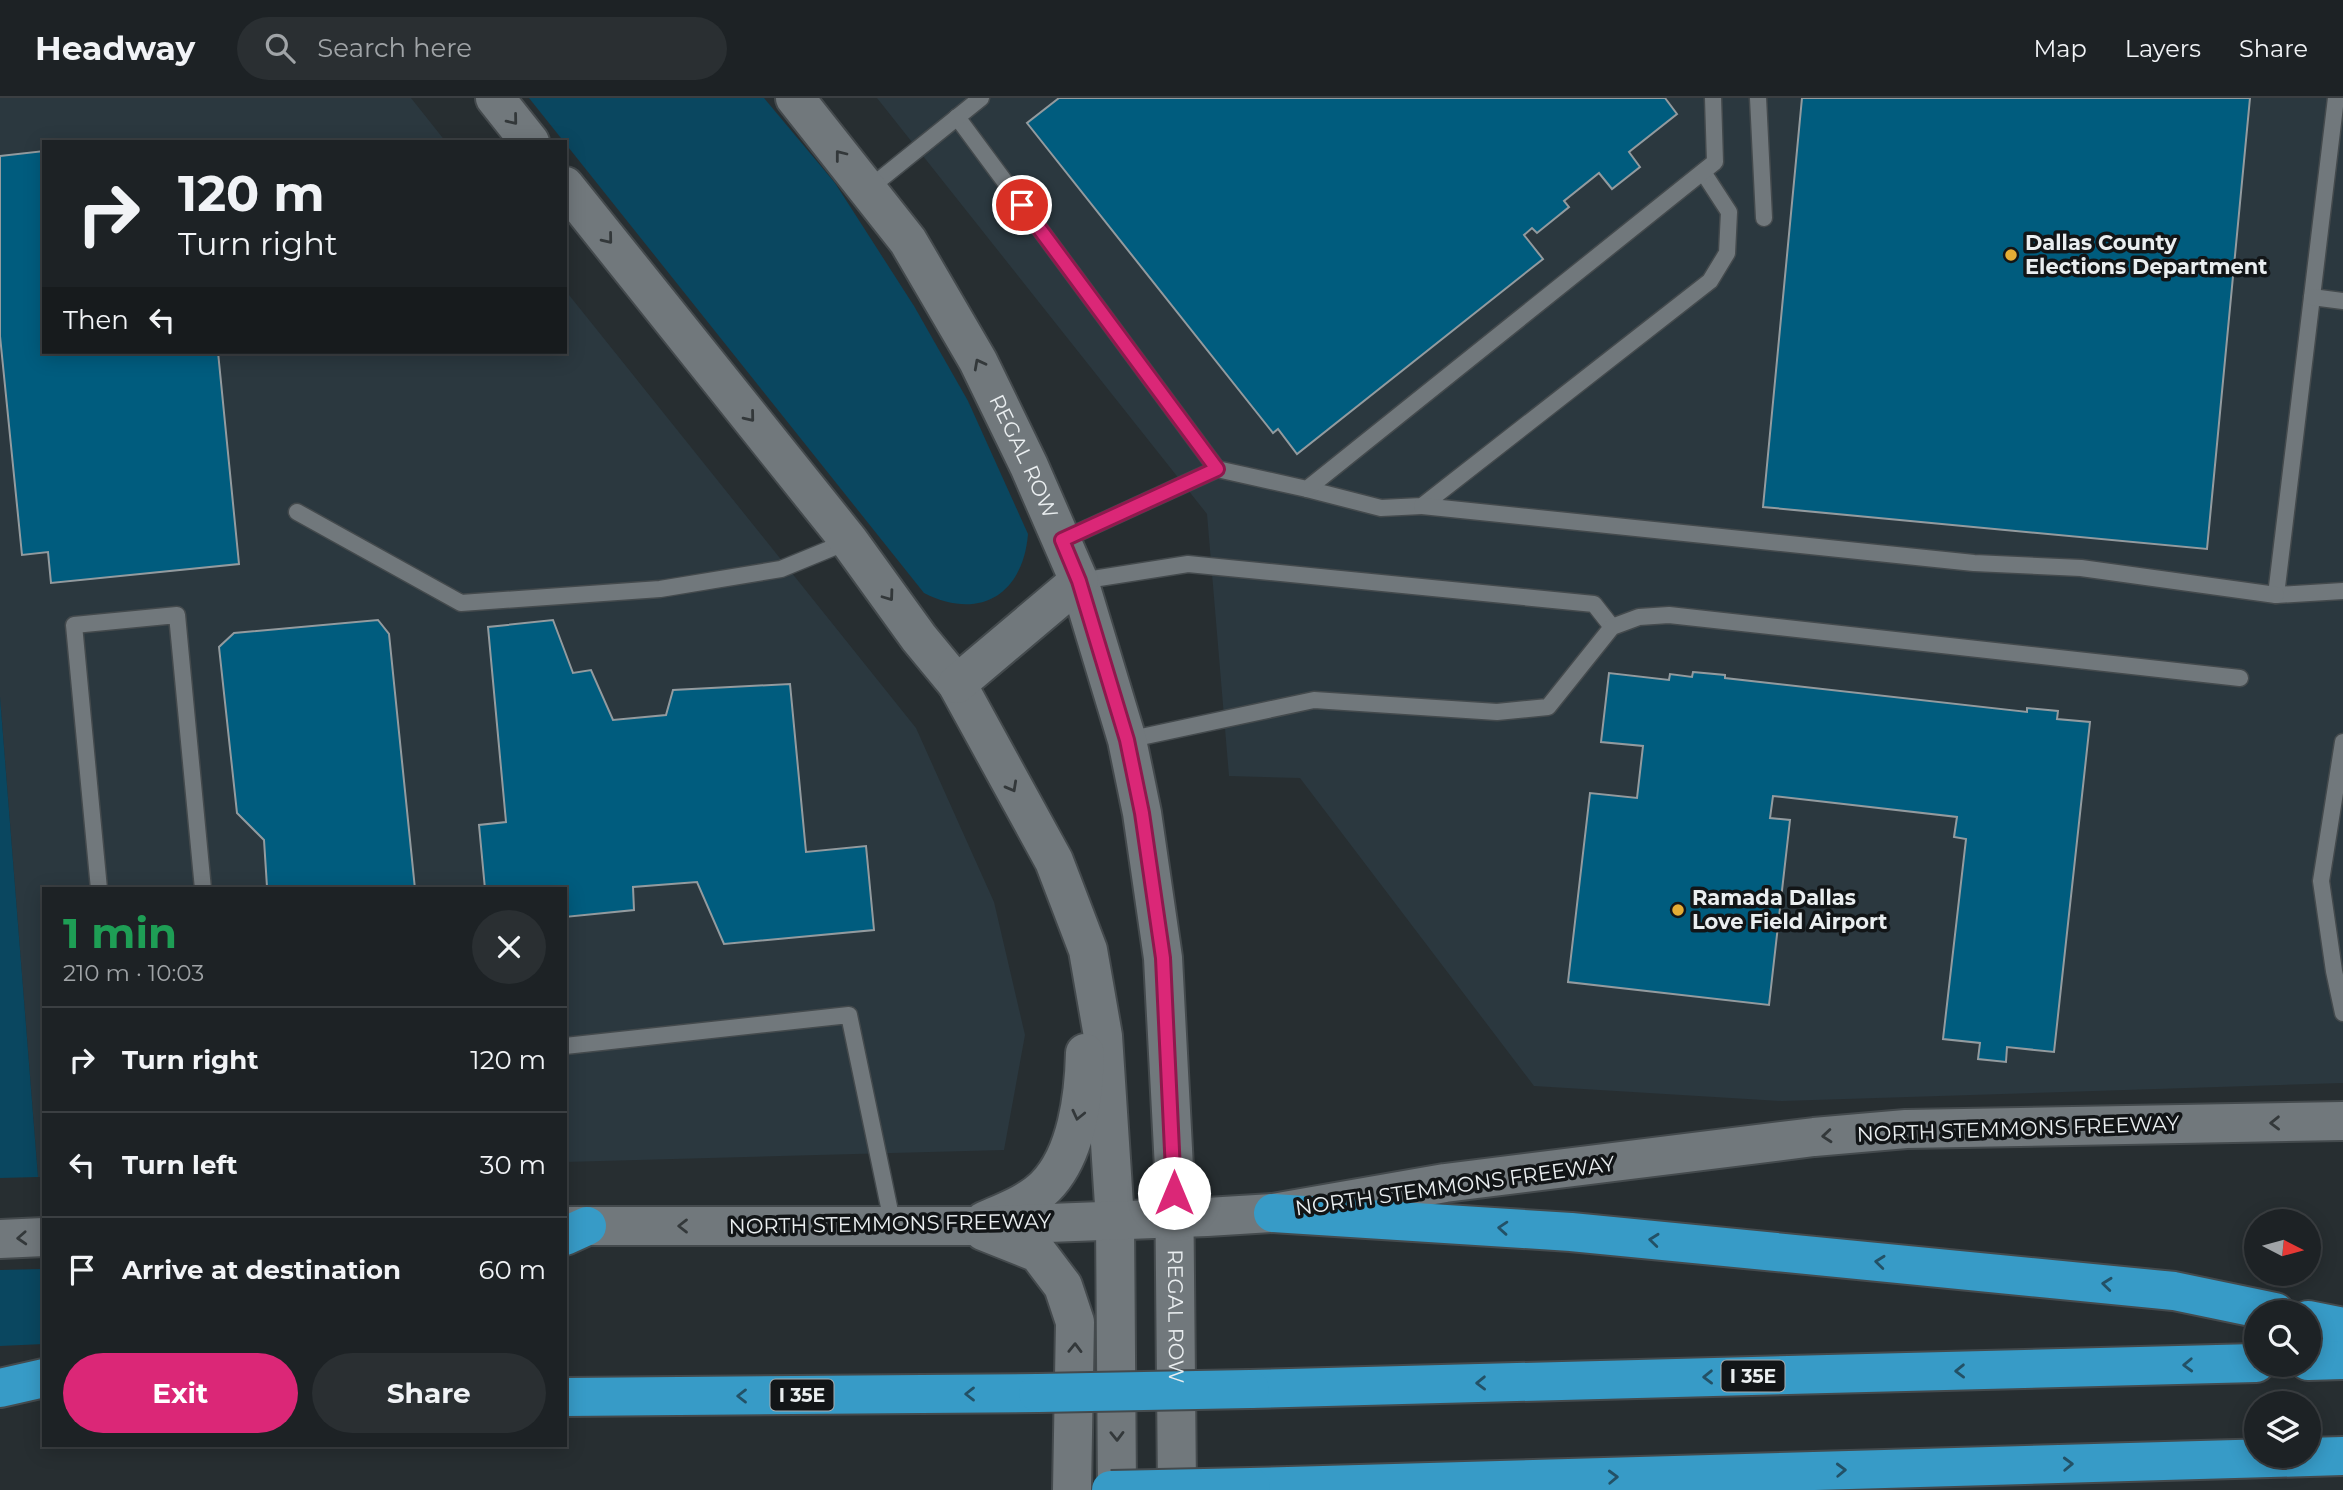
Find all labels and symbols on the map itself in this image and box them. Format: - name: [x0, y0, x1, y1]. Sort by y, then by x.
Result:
- one-way arrow: [504, 112, 517, 124]
- one-way arrow: [835, 150, 848, 162]
- pin: [992, 175, 1052, 235]
- one-way arrow: [600, 230, 612, 243]
- place label: Dallas County Elections Department: [2025, 230, 2267, 279]
- marker: Dallas County Elections Department: [2003, 247, 2019, 263]
- one-way arrow: [974, 359, 987, 371]
- street label: REGAL ROW: [984, 390, 1063, 522]
- one-way arrow: [742, 408, 754, 421]
- one-way arrow: [881, 589, 893, 601]
- one-way arrow: [1004, 779, 1017, 792]
- place label: Ramada Dallas Love Field Airport: [1692, 885, 1887, 934]
- marker: Ramada Dallas Love Field Airport: [1670, 902, 1686, 918]
- one-way arrow: [1072, 1109, 1086, 1121]
- street label: NORTH STEMMONS FREEWAY: [1856, 1110, 2180, 1147]
- one-way arrow: [2269, 1115, 2280, 1130]
- one-way arrow: [1821, 1128, 1832, 1143]
- street label: NORTH STEMMONS FREEWAY: [1293, 1151, 1617, 1220]
- position arrow: [1137, 1156, 1211, 1230]
- street label: NORTH STEMMONS FREEWAY: [728, 1208, 1052, 1239]
- north arrow: [2244, 1209, 2320, 1286]
- one-way arrow: [677, 1218, 687, 1234]
- one-way arrow: [1497, 1221, 1508, 1236]
- one-way arrow: [16, 1230, 27, 1245]
- one-way arrow: [1648, 1233, 1659, 1248]
- street label: REGAL ROW: [1163, 1249, 1189, 1383]
- one-way arrow: [1874, 1255, 1885, 1270]
- one-way arrow: [2101, 1277, 2112, 1292]
- one-way arrow: [1067, 1343, 1082, 1354]
- one-way arrow: [2182, 1357, 2192, 1373]
- road number: I 35E: [1722, 1360, 1784, 1392]
- one-way arrow: [1954, 1363, 1965, 1379]
- one-way arrow: [1702, 1370, 1713, 1385]
- one-way arrow: [1475, 1375, 1486, 1391]
- road number: I 35E: [770, 1380, 834, 1410]
- one-way arrow: [964, 1386, 975, 1402]
- one-way arrow: [737, 1388, 747, 1404]
- one-way arrow: [1109, 1431, 1125, 1441]
- one-way arrow: [2063, 1456, 2074, 1472]
- one-way arrow: [1836, 1463, 1847, 1478]
- one-way arrow: [1609, 1469, 1619, 1485]

